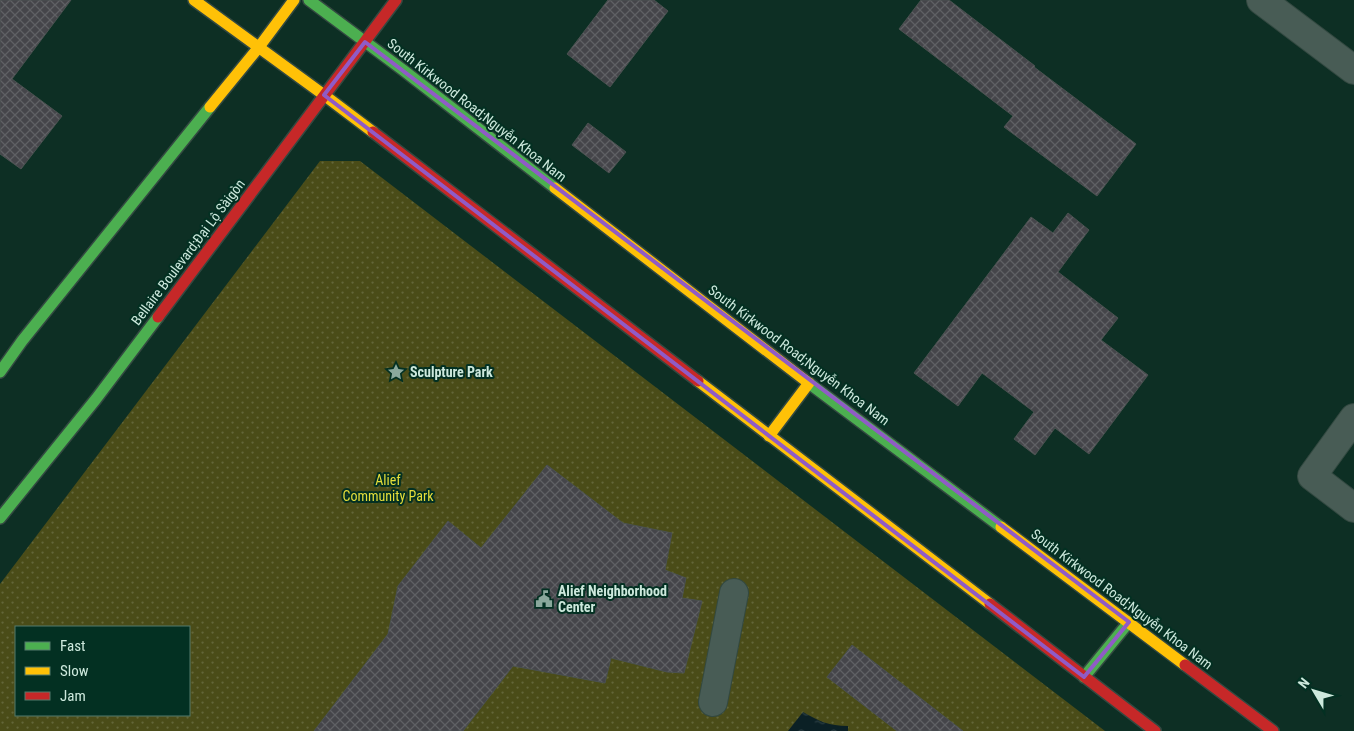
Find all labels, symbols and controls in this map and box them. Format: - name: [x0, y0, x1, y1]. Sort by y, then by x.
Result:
- street label: South Kirkwood Road;Nguyễn Khoa Nam: [384, 35, 570, 185]
- street label: Bellaire Boulevard;Đại Lộ Sàigòn: [128, 176, 248, 328]
- street label: South Kirkwood Road;Nguyễn Khoa Nam: [705, 282, 893, 428]
- place icon: Sculpture Park: [386, 362, 406, 382]
- place label: Sculpture Park: [410, 364, 493, 380]
- park label: Alief Community Park: [343, 472, 434, 504]
- street label: South Kirkwood Road;Nguyễn Khoa Nam: [1028, 526, 1216, 672]
- place label: Alief Neighborhood Center: [558, 583, 667, 615]
- public building icon: Alief Neighborhood Center: [534, 589, 554, 609]
- legend: [15, 626, 190, 716]
- text: Fast: [60, 637, 85, 655]
- text: Slow: [60, 662, 89, 680]
- north arrow: [1289, 666, 1339, 716]
- text: N: [1295, 675, 1313, 691]
- text: Jam: [60, 687, 86, 705]

